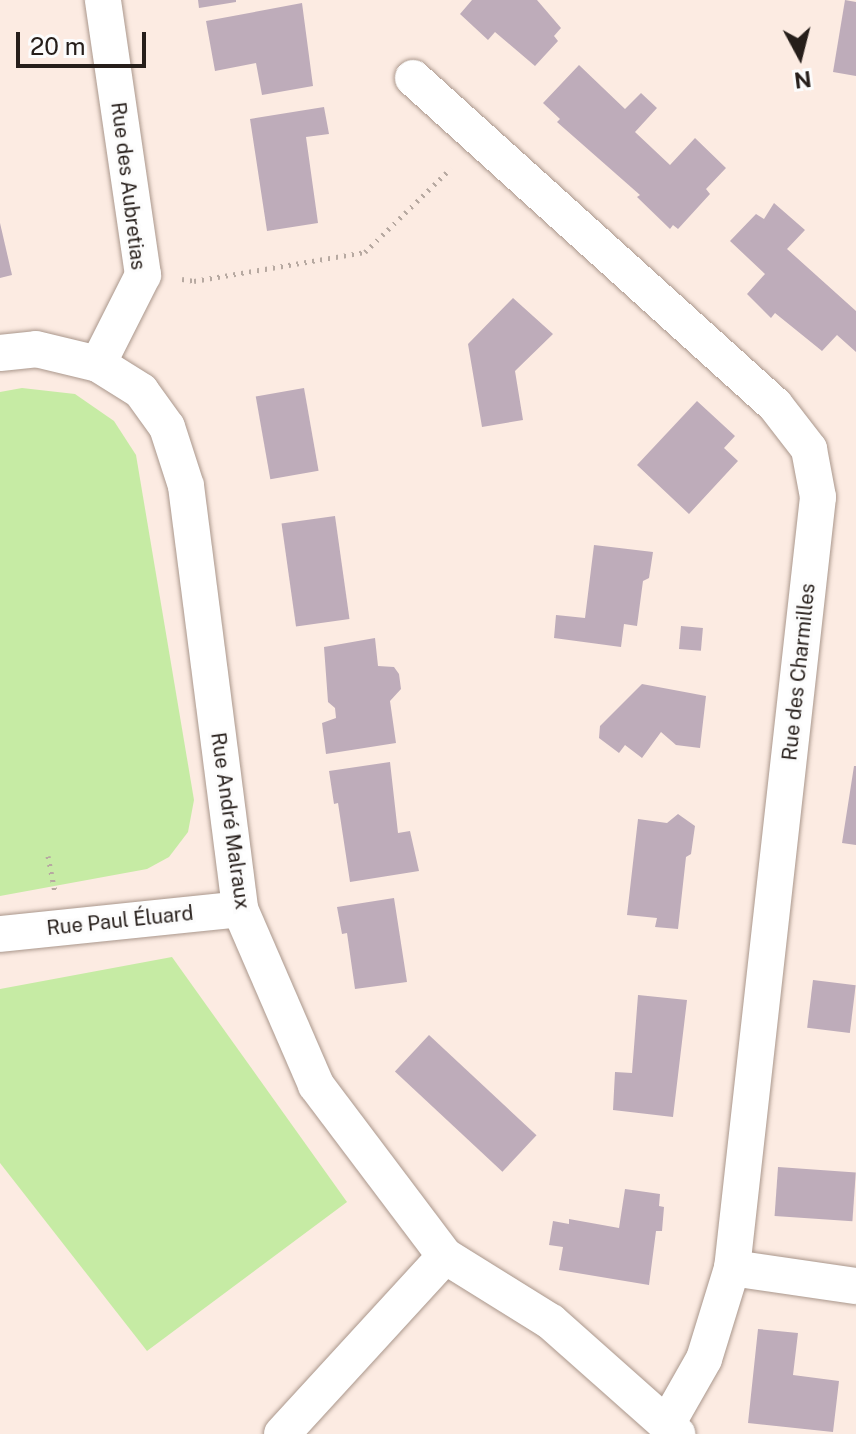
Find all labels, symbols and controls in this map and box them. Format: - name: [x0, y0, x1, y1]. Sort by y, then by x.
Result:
- scale bar: [20, 16, 150, 66]
- north arrow: [760, 16, 840, 96]
- text: 20 m: [30, 32, 86, 60]
- text: N: [793, 66, 813, 94]
- street label: Rue des Aubretias: [106, 100, 150, 272]
- street label: Rue des Charmilles: [778, 582, 820, 762]
- street label: Rue André Malraux: [206, 731, 254, 911]
- street label: Rue Paul Éluard: [45, 901, 195, 941]

